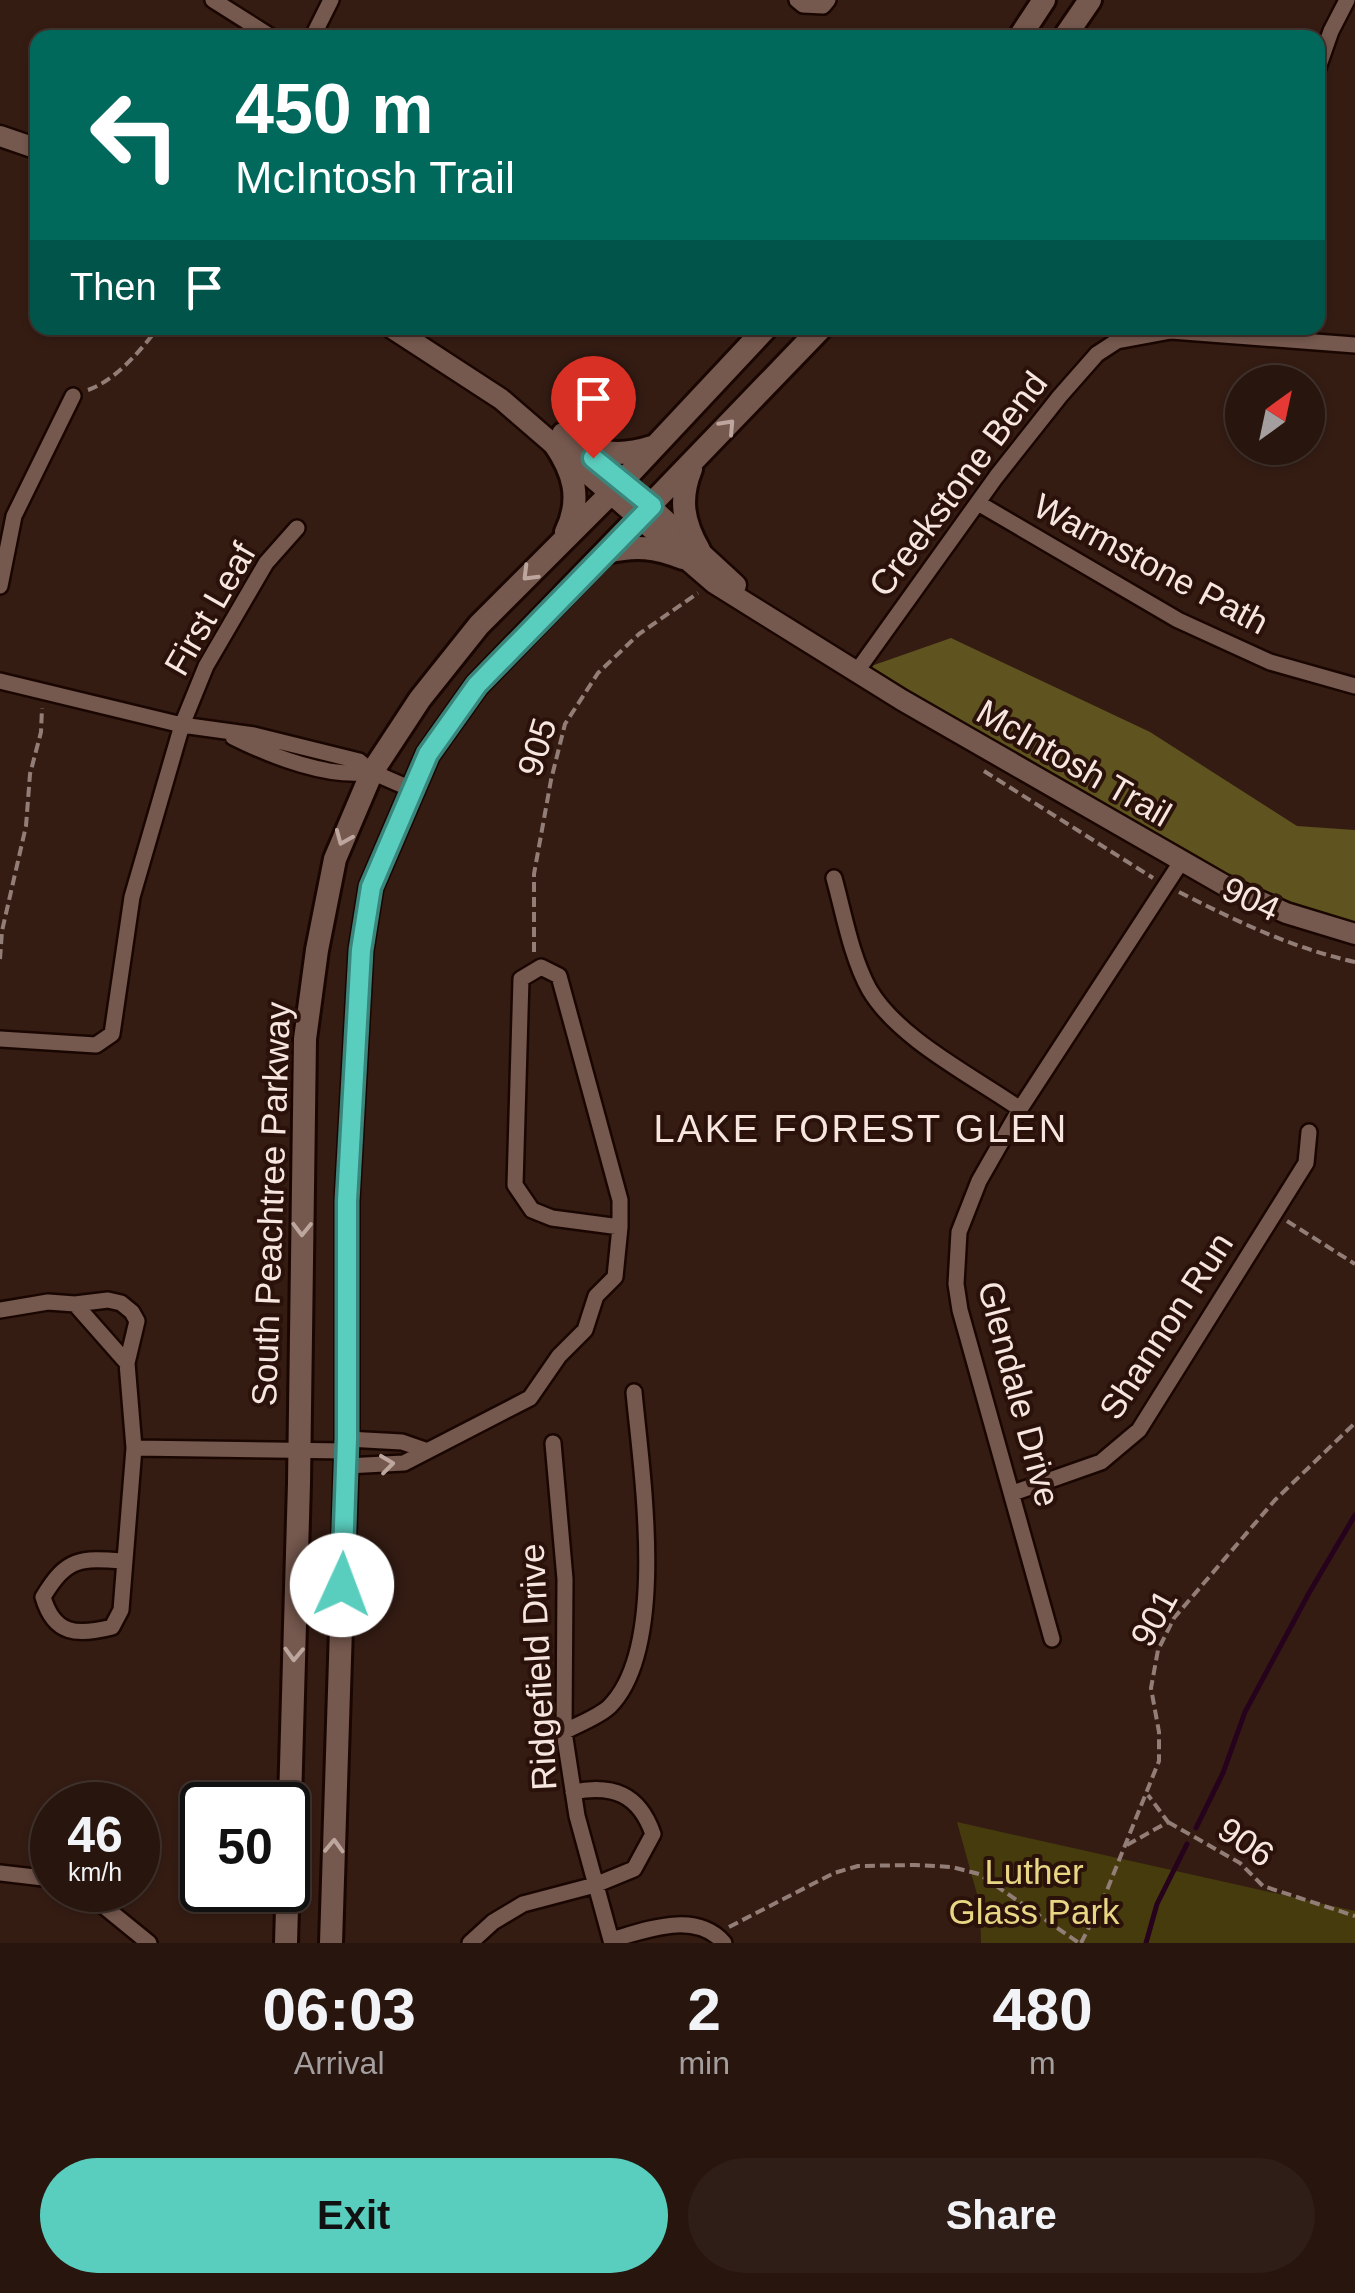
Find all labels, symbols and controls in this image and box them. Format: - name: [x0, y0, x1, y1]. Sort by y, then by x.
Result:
- icon: left: [70, 70, 200, 200]
- text: 450 m: [235, 70, 433, 148]
- text: McIntosh Trail: [235, 152, 515, 203]
- icon: arrive: [177, 260, 232, 315]
- text: Then: [70, 266, 157, 308]
- pin: [551, 356, 636, 459]
- street label: Creekstone Bend: [861, 364, 1055, 603]
- north arrow: [1225, 365, 1325, 465]
- map controls: [1225, 365, 1325, 465]
- icon: arrive: [566, 371, 621, 426]
- one-way arrow: [716, 419, 734, 438]
- street label: Warmstone Path: [1028, 485, 1275, 642]
- street label: First Leaf: [156, 536, 263, 682]
- one-way arrow: [522, 563, 540, 581]
- street label: McIntosh Trail: [970, 691, 1178, 834]
- street label: 905: [509, 713, 564, 780]
- one-way arrow: [335, 828, 355, 846]
- street label: 904: [1217, 869, 1286, 929]
- street label: South Peachtree Parkway: [244, 1001, 297, 1407]
- district label: LAKE FOREST GLEN: [653, 1108, 1069, 1150]
- one-way arrow: [291, 1222, 313, 1237]
- street label: Shannon Run: [1091, 1225, 1240, 1426]
- street label: Glendale Drive: [971, 1277, 1068, 1511]
- one-way arrow: [379, 1455, 396, 1476]
- position arrow: [290, 1533, 394, 1637]
- street label: Ridgefield Drive: [512, 1543, 563, 1791]
- street label: 901: [1122, 1583, 1185, 1653]
- one-way arrow: [284, 1646, 305, 1662]
- speed limit sign: 50: [180, 1782, 310, 1912]
- text: 46: [67, 1807, 123, 1863]
- street label: 906: [1211, 1809, 1281, 1874]
- one-way arrow: [324, 1837, 345, 1853]
- park label: Luther Glass Park: [948, 1852, 1120, 1931]
- text: km/h: [68, 1858, 122, 1886]
- text: 06:03: [262, 1976, 416, 2043]
- text: 2: [687, 1976, 721, 2043]
- text: 480: [992, 1976, 1093, 2043]
- text: Arrival: [294, 2045, 385, 2081]
- text: min: [678, 2045, 730, 2081]
- text: m: [1029, 2045, 1056, 2081]
- button: Exit: [40, 2158, 668, 2273]
- button: Share: [688, 2158, 1315, 2273]

